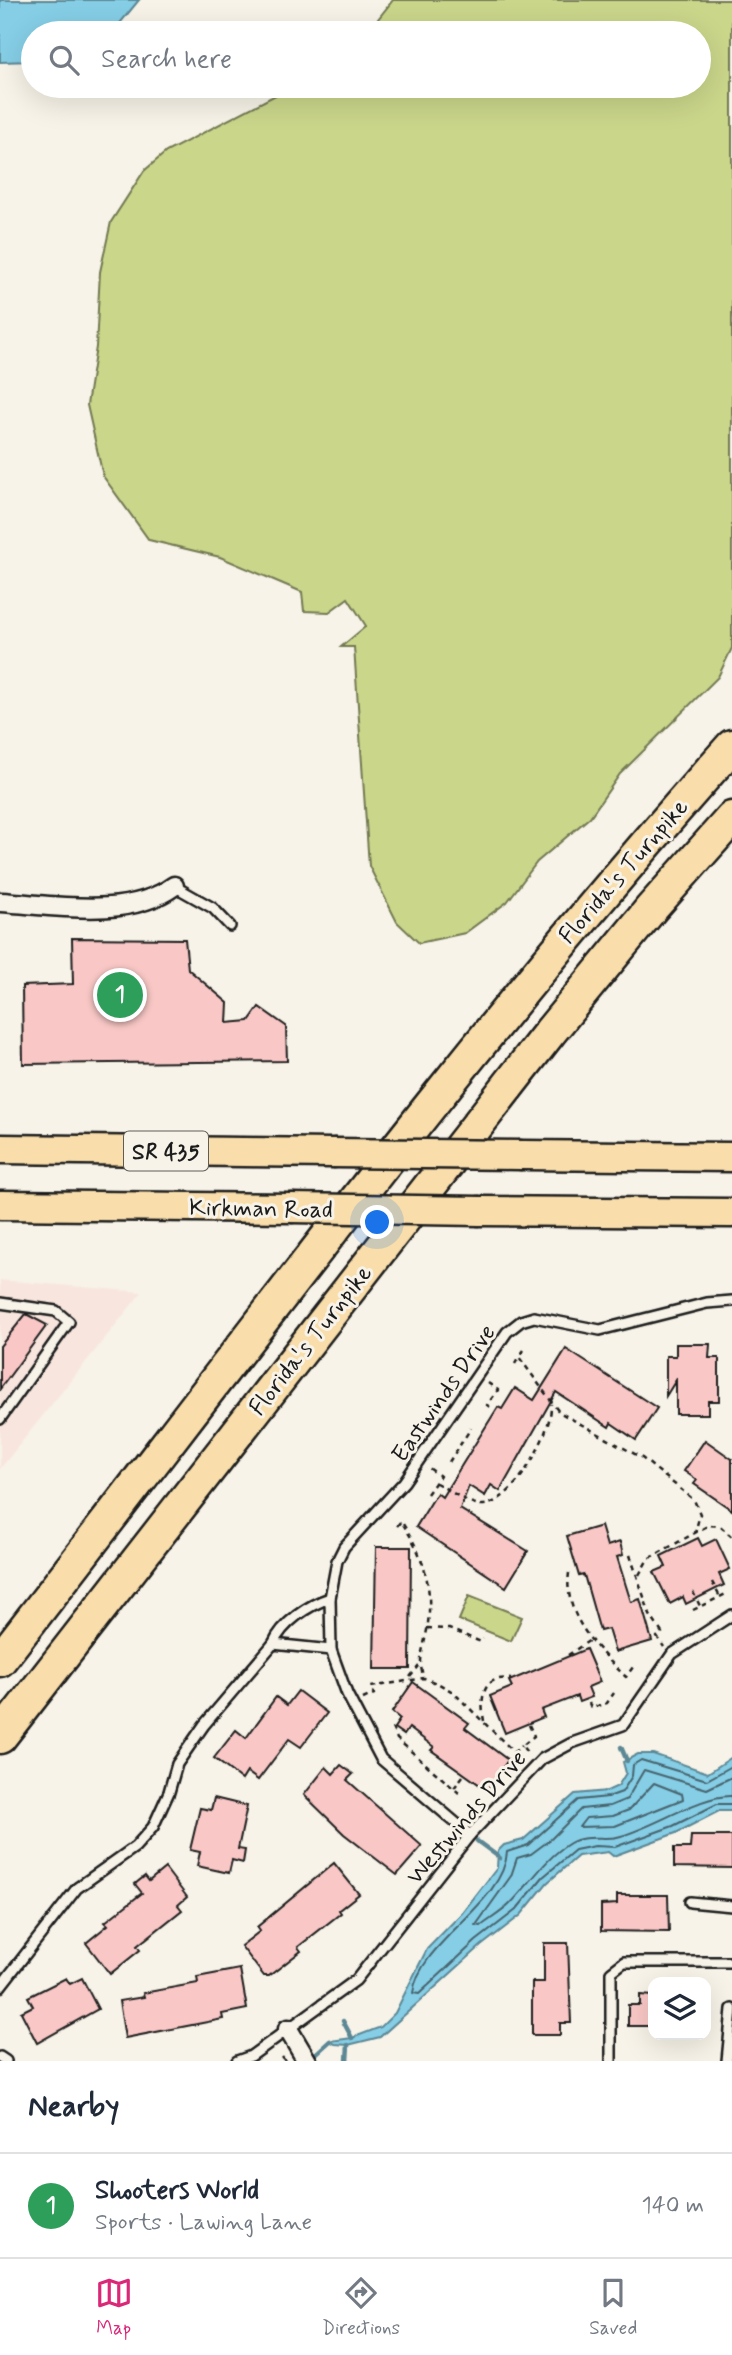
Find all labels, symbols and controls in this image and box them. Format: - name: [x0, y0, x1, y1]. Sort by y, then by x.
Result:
- search box: [21, 21, 711, 98]
- icon: search: [45, 41, 83, 79]
- text: Search here: [101, 43, 232, 77]
- street label: Florida's Turnpike: [552, 793, 696, 951]
- pin: 1: [97, 969, 143, 1021]
- road number: SR 435: [124, 1132, 208, 1170]
- street label: Kirkman Road: [189, 1193, 333, 1226]
- your location: [360, 1205, 394, 1239]
- street label: Florida's Turnpike: [243, 1259, 380, 1423]
- street label: Eastwinds Drive: [385, 1319, 503, 1469]
- street label: Westwinds Drive: [400, 1744, 534, 1892]
- map controls: [648, 1977, 711, 2040]
- button: layers: [648, 1977, 711, 2040]
- text: Nearby: [28, 2087, 119, 2126]
- text: Shooters World: [95, 2174, 259, 2208]
- text: 1: [46, 2191, 56, 2221]
- text: 140 m: [641, 2191, 704, 2221]
- text: Sports · Lawing Lane: [95, 2208, 312, 2238]
- tab: Map: [95, 2274, 133, 2341]
- tab: Directions: [322, 2274, 400, 2341]
- tab: Saved: [589, 2274, 637, 2341]

